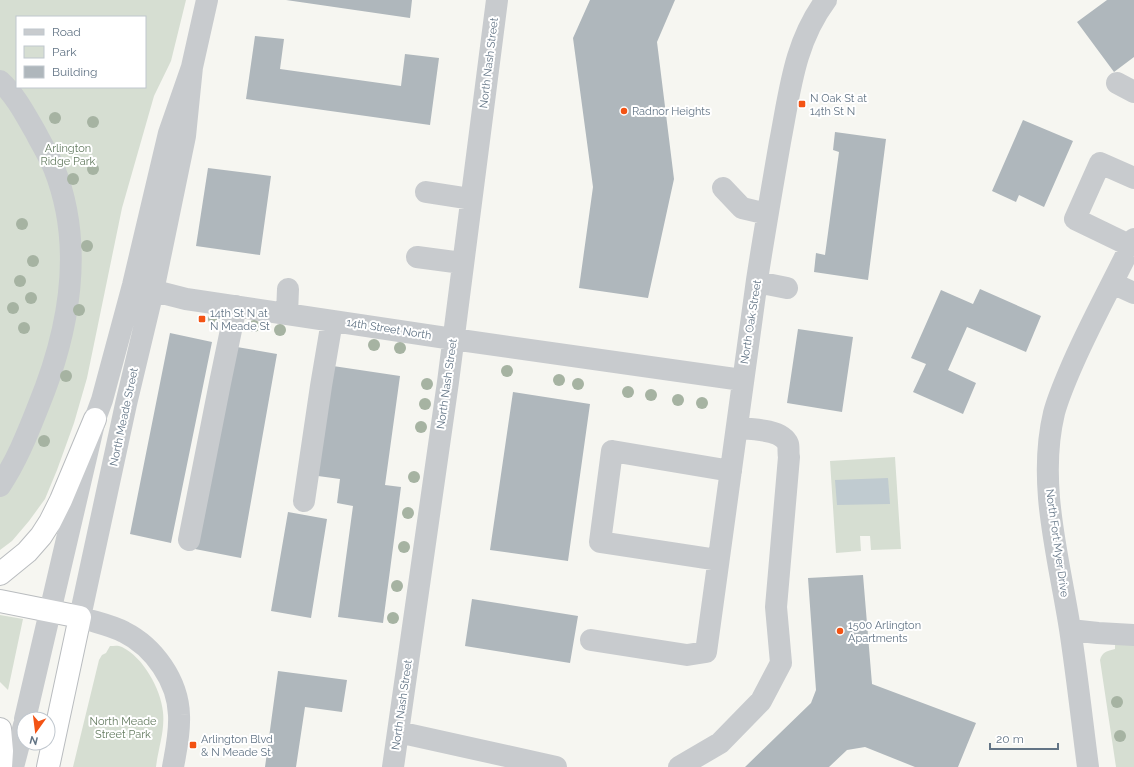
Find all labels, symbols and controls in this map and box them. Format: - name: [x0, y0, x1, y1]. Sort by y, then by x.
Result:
- legend: [16, 16, 146, 88]
- street label: North Nash Street: [477, 17, 501, 109]
- text: Road: [52, 25, 81, 39]
- text: Park: [52, 45, 77, 59]
- text: Building: [52, 65, 98, 79]
- place label: N Oak St at 14th St N: [810, 92, 867, 118]
- marker: N Oak St at 14th St N: [797, 99, 807, 109]
- place label: Radnor Heights: [632, 105, 710, 118]
- marker: Radnor Heights: [619, 106, 629, 116]
- park label: Arlington Ridge Park: [41, 142, 96, 168]
- street label: North Oak Street: [738, 279, 764, 365]
- place label: 14th St N at N Meade St: [210, 307, 270, 333]
- marker: 14th St N at N Meade St: [197, 314, 207, 324]
- street label: 14th Street North: [346, 316, 432, 342]
- street label: North Nash Street: [434, 338, 460, 430]
- street label: North Meade Street: [107, 366, 141, 467]
- street label: North Fort Myer Drive: [1043, 488, 1071, 599]
- place label: 1500 Arlington Apartments: [848, 619, 921, 645]
- marker: 1500 Arlington Apartments: [835, 626, 845, 636]
- street label: North Nash Street: [389, 659, 415, 751]
- north arrow: [16, 711, 56, 751]
- park label: North Meade Street Park: [89, 715, 157, 741]
- scale bar: [990, 725, 1058, 751]
- text: 20 m: [996, 732, 1024, 746]
- text: N: [28, 733, 39, 748]
- place label: Arlington Blvd & N Meade St: [201, 733, 273, 759]
- marker: Arlington Blvd & N Meade St: [188, 740, 198, 750]

